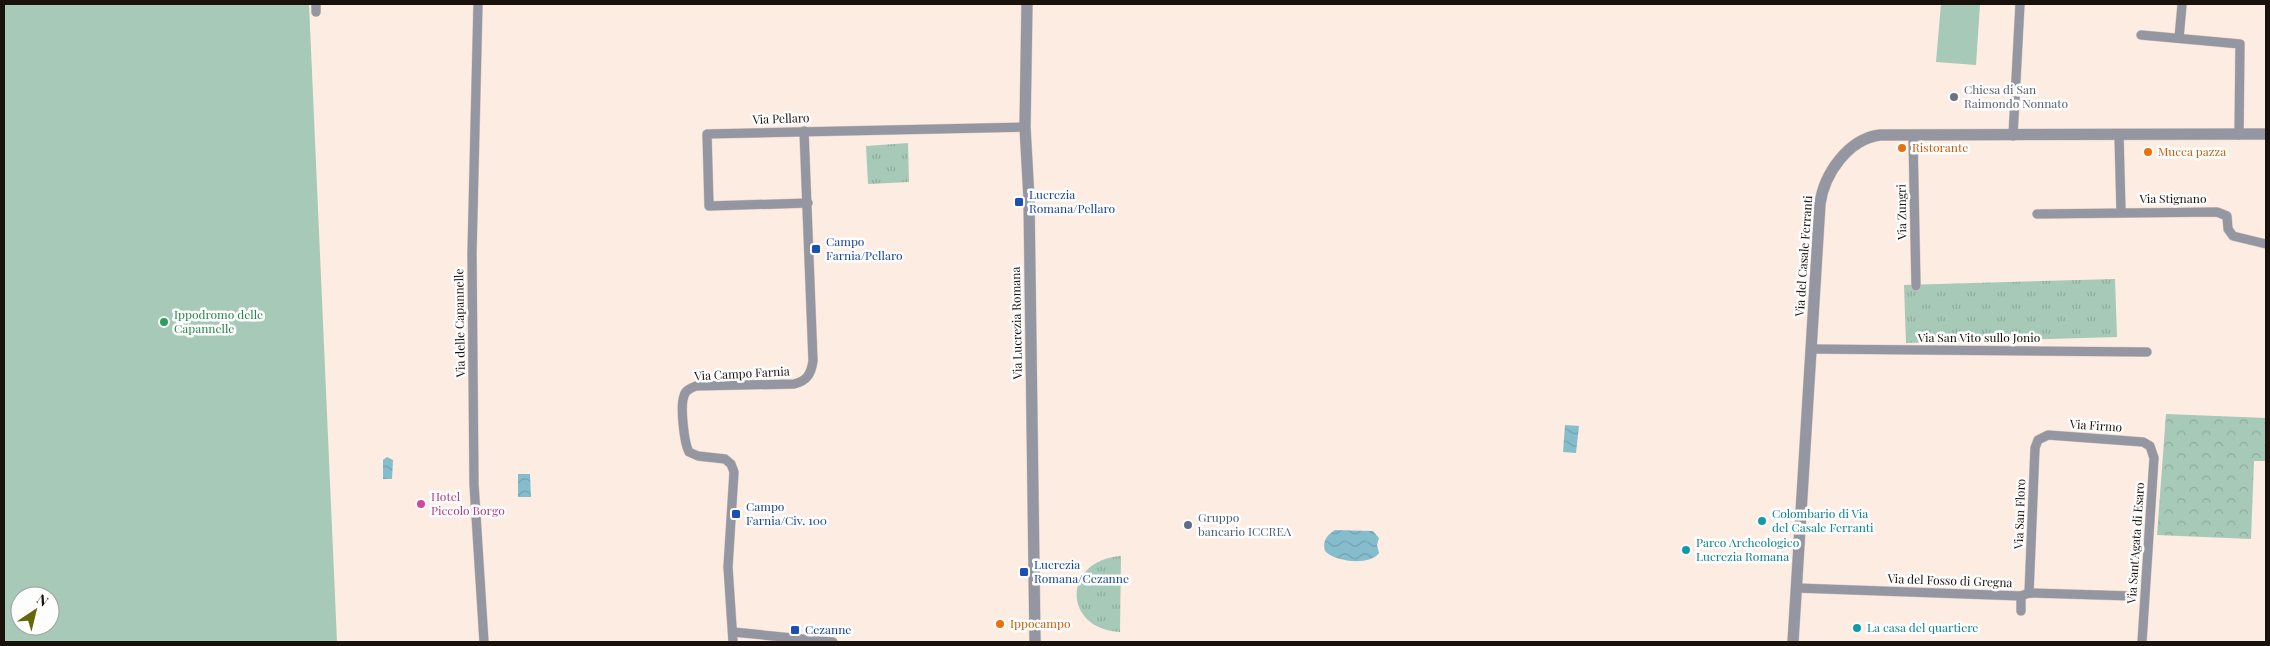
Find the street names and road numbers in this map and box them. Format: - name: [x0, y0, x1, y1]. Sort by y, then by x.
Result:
- street label: Via Pellaro: [751, 109, 810, 127]
- street label: Via Zungri: [1893, 183, 1910, 241]
- street label: Via Stignano: [2138, 190, 2207, 206]
- street label: Via del Casale Ferranti: [1791, 194, 1815, 318]
- street label: Via Lucrezia Romana: [1007, 266, 1025, 381]
- street label: Via delle Capannelle: [450, 268, 468, 379]
- street label: Via San Vito sullo Jonio: [1917, 329, 2041, 345]
- street label: Via Campo Farnia: [693, 363, 790, 384]
- street label: Via Firmo: [2068, 415, 2123, 435]
- street label: Via San Floro: [2010, 478, 2028, 550]
- street label: Via Sant'Agata di Esaro: [2123, 481, 2147, 605]
- street label: Via del Fosso di Gregna: [1886, 570, 2013, 590]

